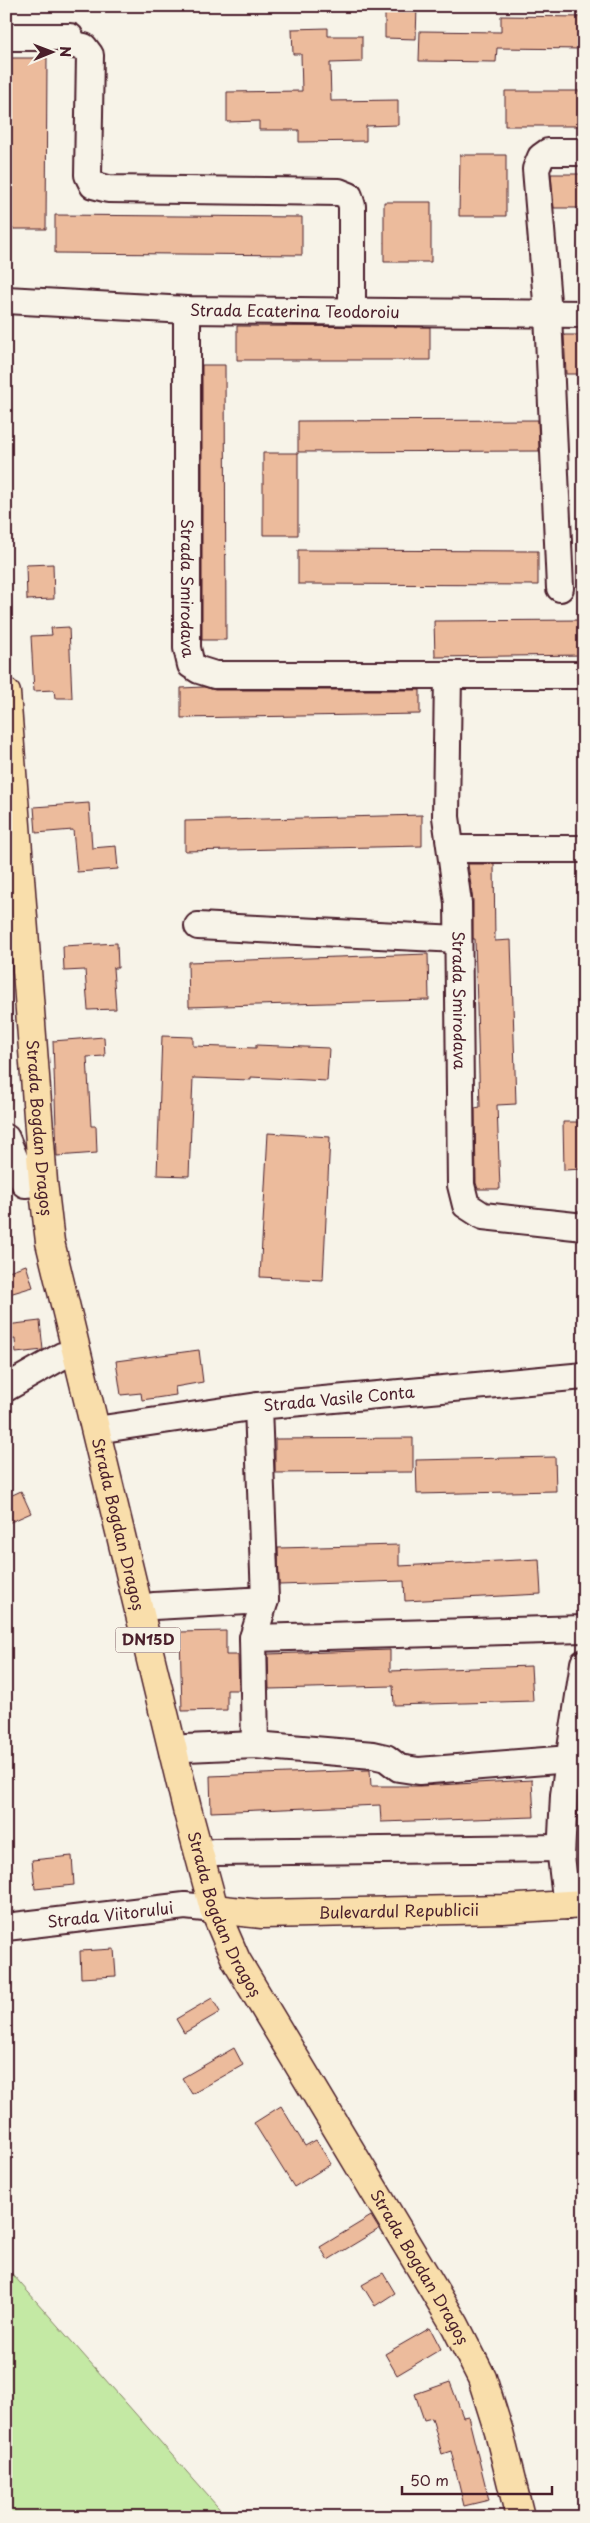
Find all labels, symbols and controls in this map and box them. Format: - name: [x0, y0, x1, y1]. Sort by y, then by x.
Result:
- north arrow: [28, 28, 78, 78]
- text: N: [55, 46, 76, 57]
- street label: Strada Ecaterina Teodoroiu: [190, 297, 400, 323]
- street label: Strada Smirodava: [176, 519, 202, 660]
- street label: Strada Smirodava: [447, 931, 473, 1070]
- street label: Strada Bogdan Dragoș: [21, 1039, 60, 1217]
- street label: Strada Vasile Conta: [262, 1379, 416, 1416]
- street label: Strada Bogdan Dragoș: [87, 1435, 152, 1613]
- road number: DN15D: [116, 1628, 180, 1652]
- street label: Strada Bogdan Dragoș: [182, 1828, 268, 2001]
- street label: Strada Viitorului: [46, 1894, 175, 1933]
- street label: Bulevardul Republicii: [318, 1897, 479, 1924]
- street label: Strada Bogdan Dragoș: [365, 2184, 476, 2348]
- scale bar: [402, 2463, 552, 2495]
- text: 50 m: [410, 2468, 449, 2491]

